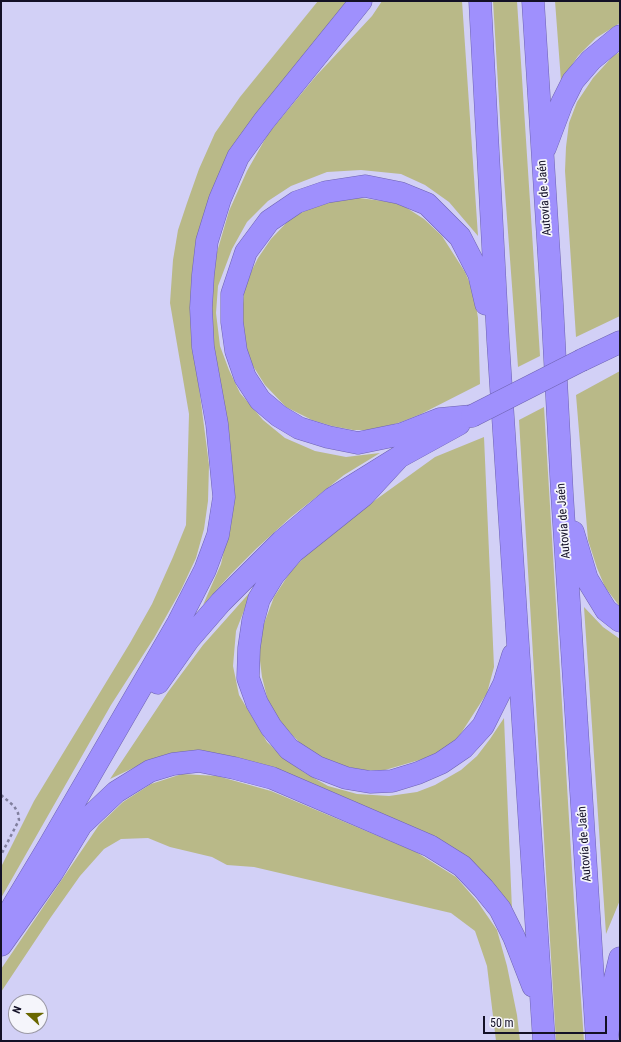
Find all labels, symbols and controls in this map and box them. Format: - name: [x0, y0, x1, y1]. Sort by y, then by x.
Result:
- street label: Autovía de Jaén: [535, 160, 555, 236]
- street label: Autovía de Jaén: [554, 483, 574, 559]
- street label: Autovía de Jaén: [575, 806, 595, 882]
- north arrow: [8, 994, 48, 1034]
- text: N: [10, 1004, 25, 1015]
- scale bar: [485, 1008, 609, 1034]
- text: 50 m: [490, 1016, 514, 1030]

